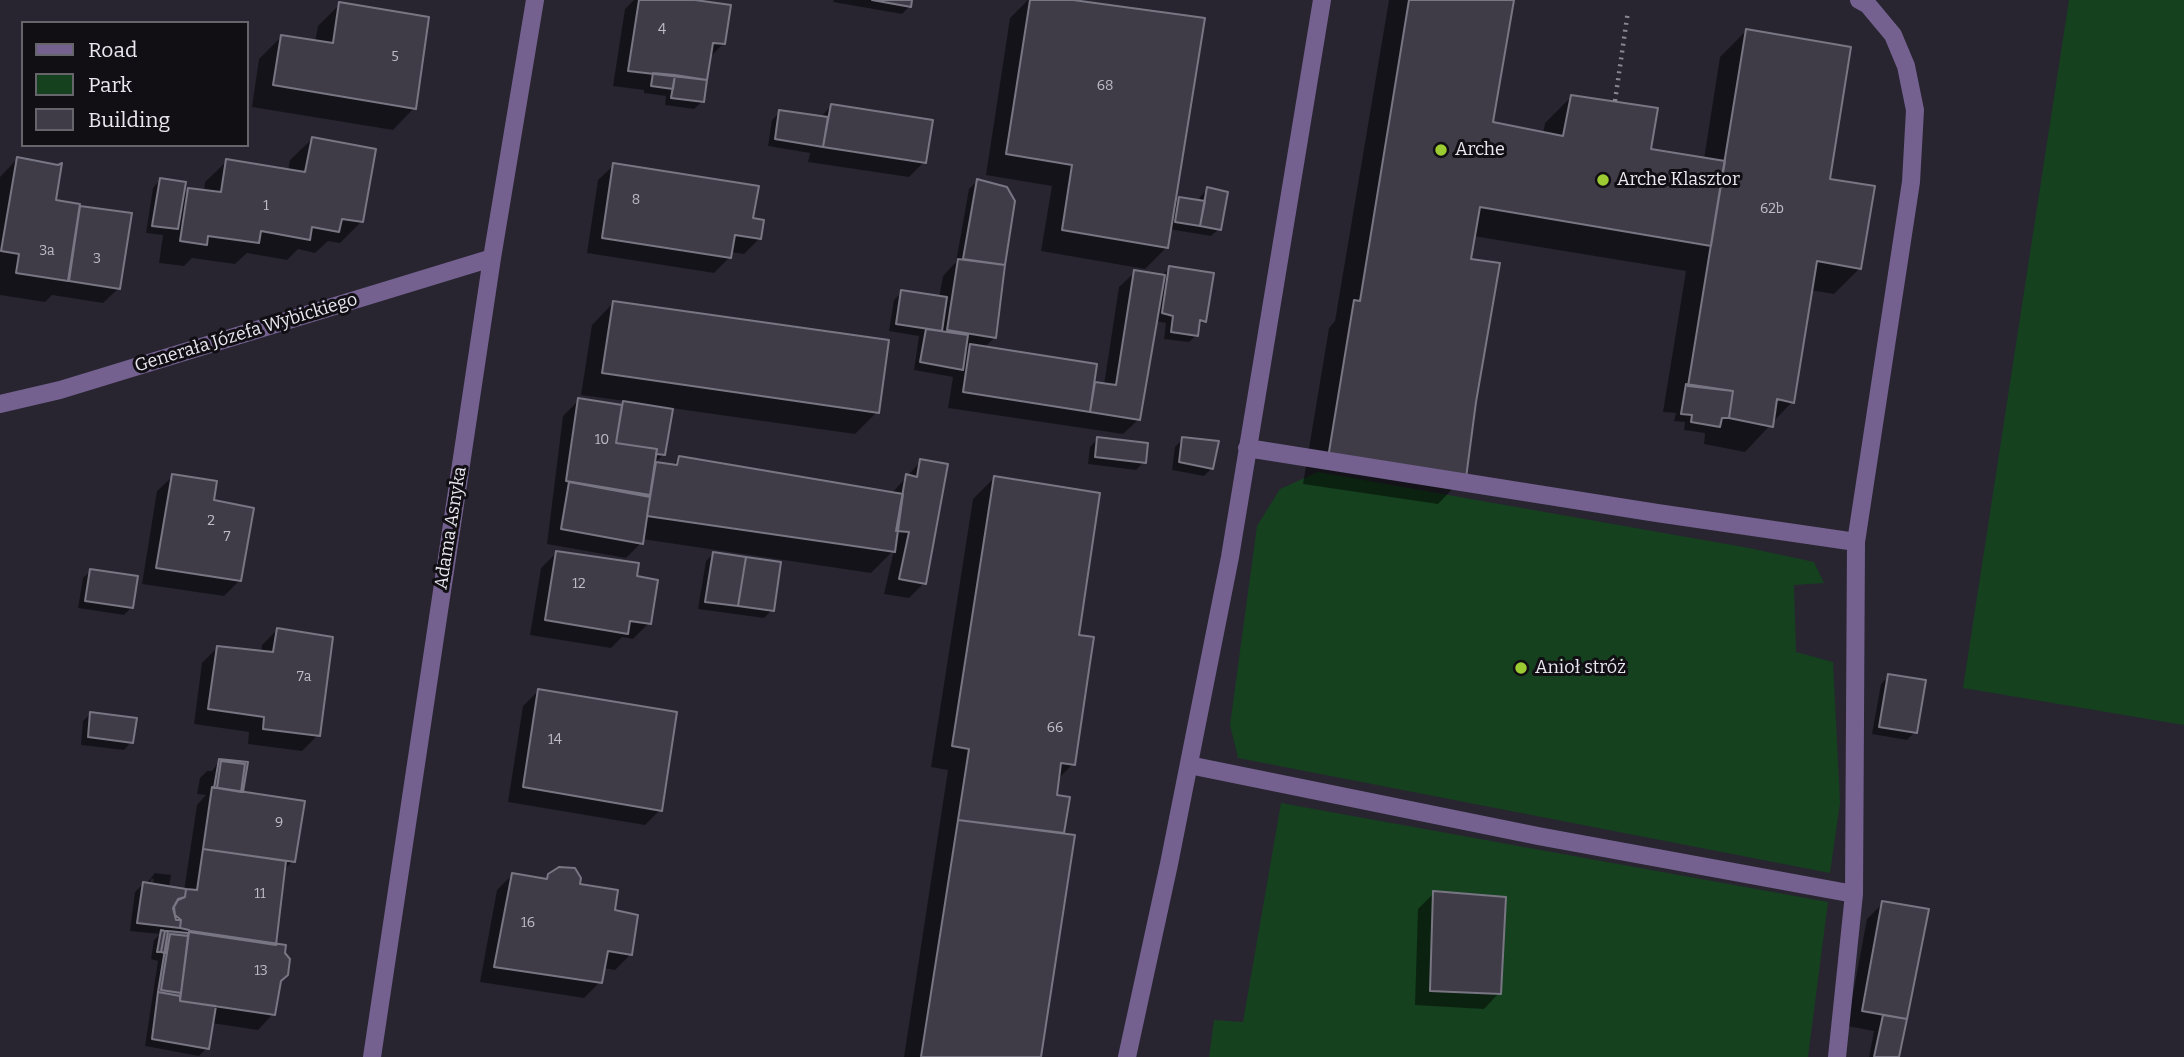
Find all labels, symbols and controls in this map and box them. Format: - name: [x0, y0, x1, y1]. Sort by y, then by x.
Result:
- legend: [21, 21, 248, 147]
- house number: 4: [658, 22, 666, 38]
- text: Road: [88, 37, 137, 63]
- house number: 5: [391, 49, 399, 65]
- text: Park: [88, 72, 132, 98]
- house number: 68: [1097, 78, 1113, 94]
- text: Building: [88, 107, 170, 133]
- place label: Arche: [1455, 139, 1505, 161]
- marker: Arche: [1433, 142, 1449, 158]
- place label: Arche Klasztor: [1617, 169, 1740, 191]
- marker: Arche Klasztor: [1595, 172, 1611, 188]
- house number: 8: [632, 192, 640, 208]
- house number: 1: [263, 198, 269, 214]
- house number: 62b: [1760, 201, 1784, 217]
- house number: 3a: [39, 243, 55, 259]
- house number: 3: [93, 251, 101, 267]
- street label: Generała Józefa Wybickiego: [132, 289, 360, 377]
- house number: 10: [595, 432, 609, 448]
- street label: Adama Asnyka: [431, 465, 471, 591]
- house number: 2: [207, 513, 215, 529]
- house number: 7: [223, 529, 231, 545]
- house number: 12: [572, 576, 586, 592]
- place label: Anioł stróż: [1535, 657, 1626, 679]
- marker: Anioł stróż: [1513, 660, 1529, 676]
- house number: 7a: [297, 669, 311, 685]
- house number: 66: [1047, 720, 1063, 736]
- house number: 14: [548, 732, 562, 748]
- house number: 9: [275, 815, 283, 831]
- house number: 11: [254, 886, 266, 902]
- house number: 16: [521, 915, 535, 931]
- house number: 13: [254, 963, 268, 979]

